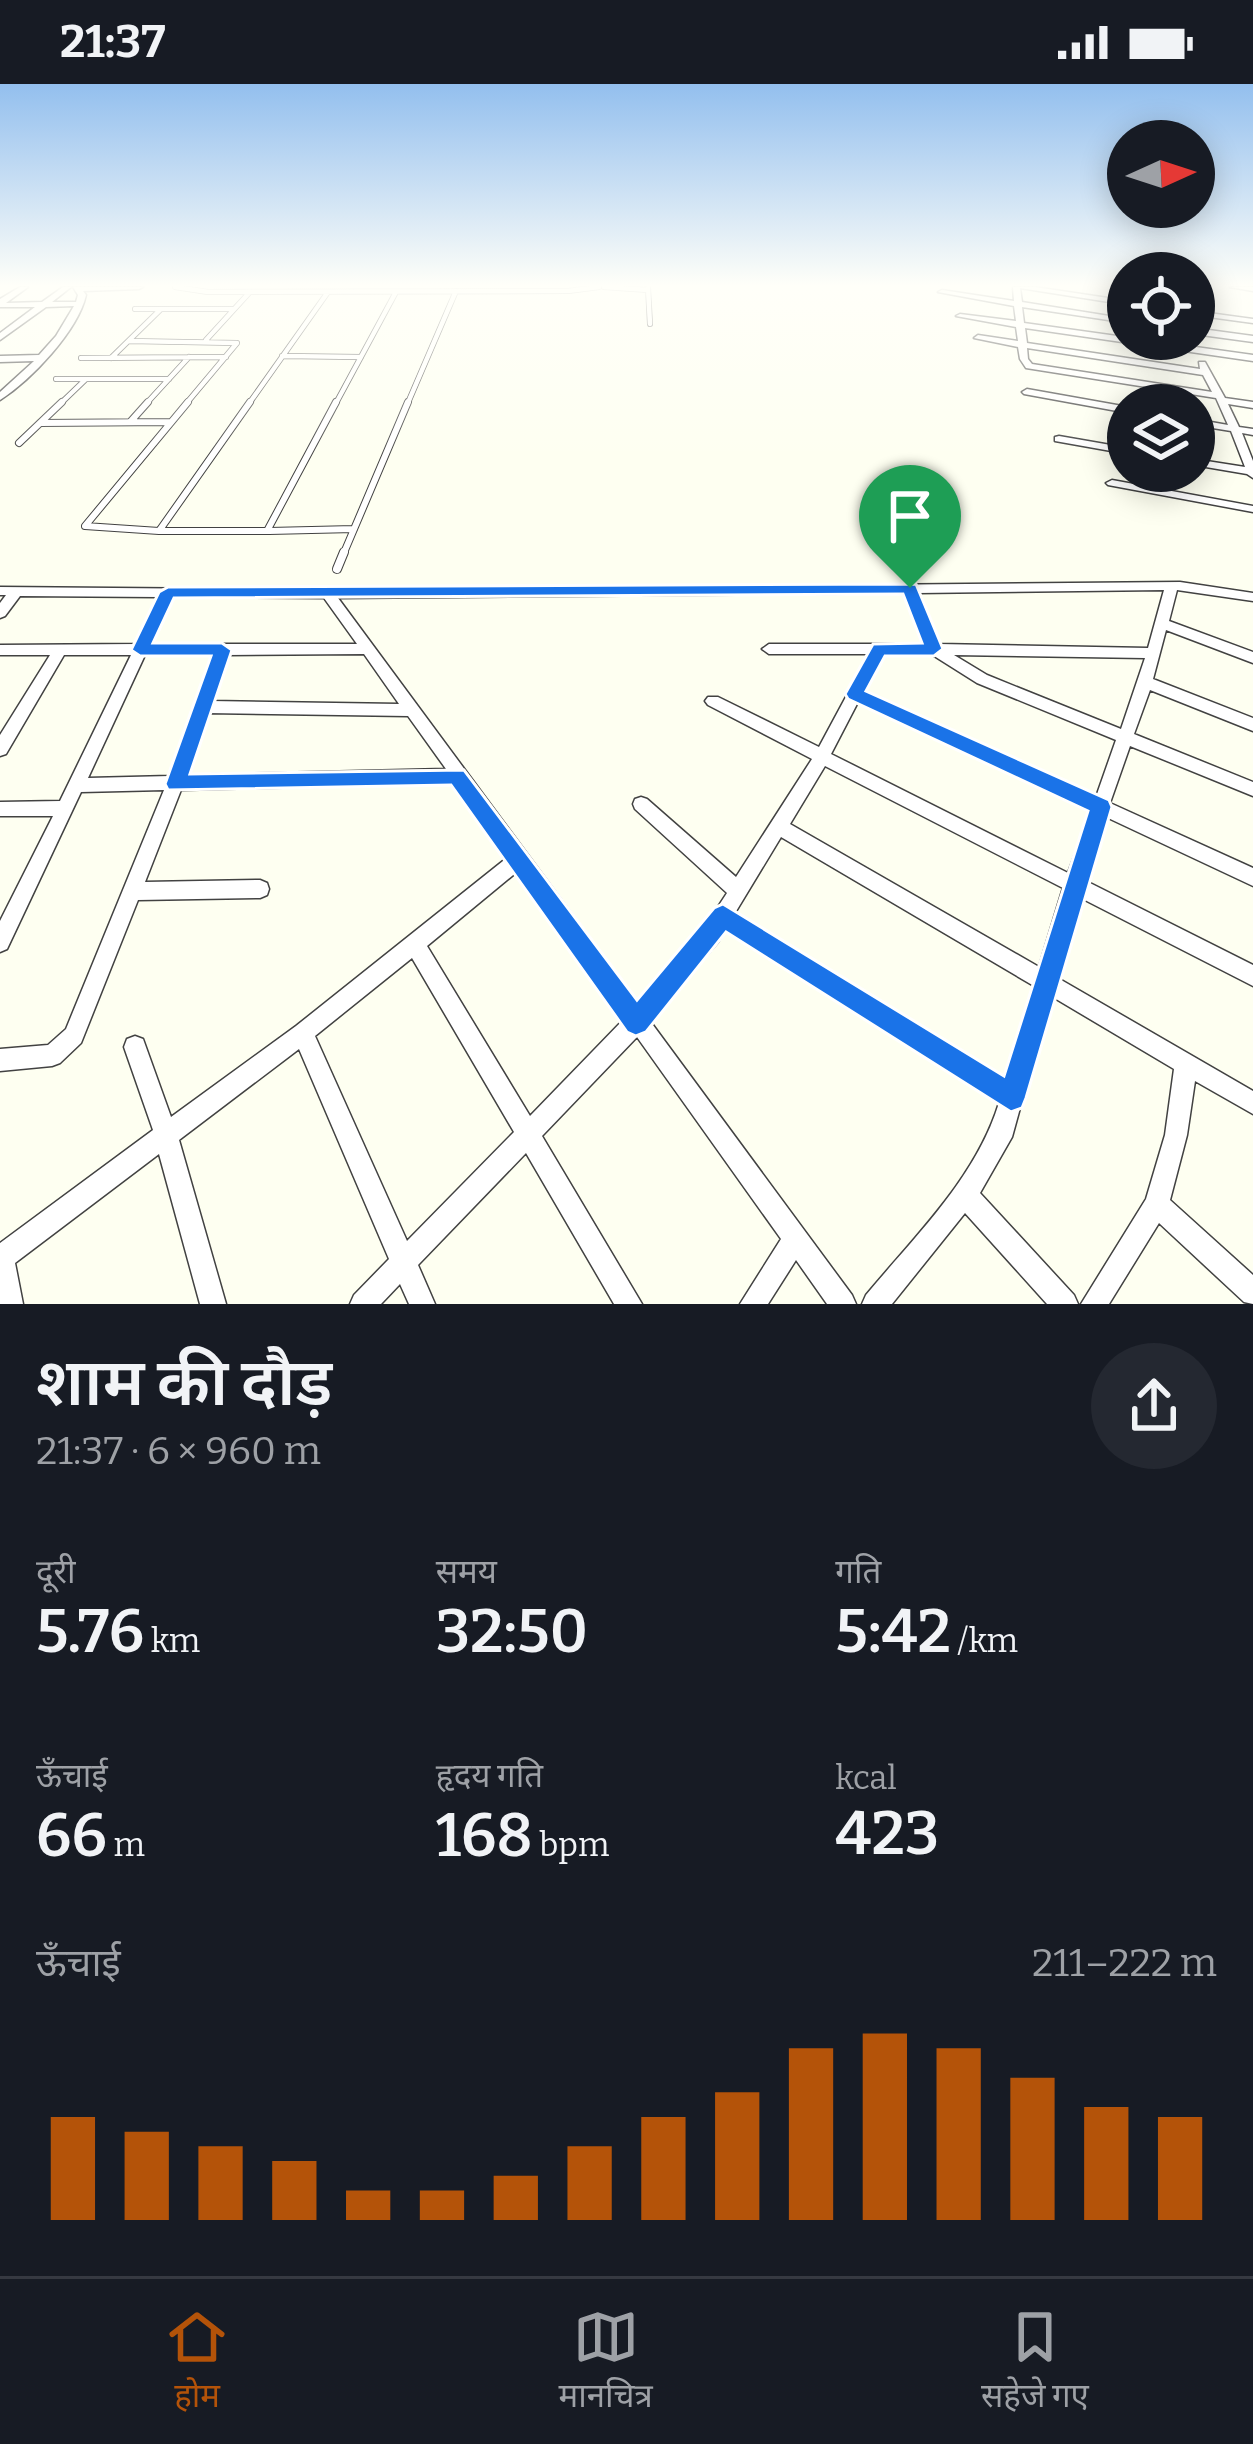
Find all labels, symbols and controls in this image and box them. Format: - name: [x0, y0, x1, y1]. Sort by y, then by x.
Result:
- text: 21:37: [60, 15, 165, 69]
- north arrow: [1107, 120, 1215, 228]
- map controls: [1107, 120, 1215, 492]
- button: locate: [1107, 252, 1215, 360]
- button: layers: [1107, 384, 1215, 492]
- pin: [859, 465, 961, 588]
- icon: arrive: [877, 483, 943, 549]
- text: शाम की दौड़: [36, 1343, 332, 1422]
- button: share: [1091, 1343, 1217, 1469]
- text: 21:37 · 6 × 960 m: [36, 1428, 321, 1474]
- text: दूरी: [36, 1552, 76, 1592]
- text: समय: [436, 1552, 497, 1592]
- text: गति: [835, 1552, 881, 1592]
- text: 5.76: [36, 1596, 144, 1668]
- text: 32:50: [436, 1596, 588, 1668]
- text: 5:42: [835, 1596, 951, 1668]
- text: km: [144, 1621, 200, 1661]
- text: /km: [951, 1621, 1018, 1661]
- text: ऊँचाई: [36, 1756, 108, 1796]
- text: हृदय गति: [436, 1756, 543, 1796]
- text: kcal: [835, 1758, 897, 1798]
- text: 423: [835, 1798, 939, 1870]
- text: 66: [36, 1800, 107, 1872]
- text: 168: [436, 1800, 533, 1872]
- text: m: [107, 1825, 145, 1865]
- text: bpm: [533, 1825, 609, 1865]
- text: ऊँचाई: [36, 1940, 121, 1986]
- text: 211–222 m: [1032, 1940, 1217, 1986]
- tab: होम: [164, 2304, 230, 2420]
- tab: मानचित्र: [558, 2304, 653, 2420]
- tab: सहेजे गए: [981, 2304, 1089, 2420]

